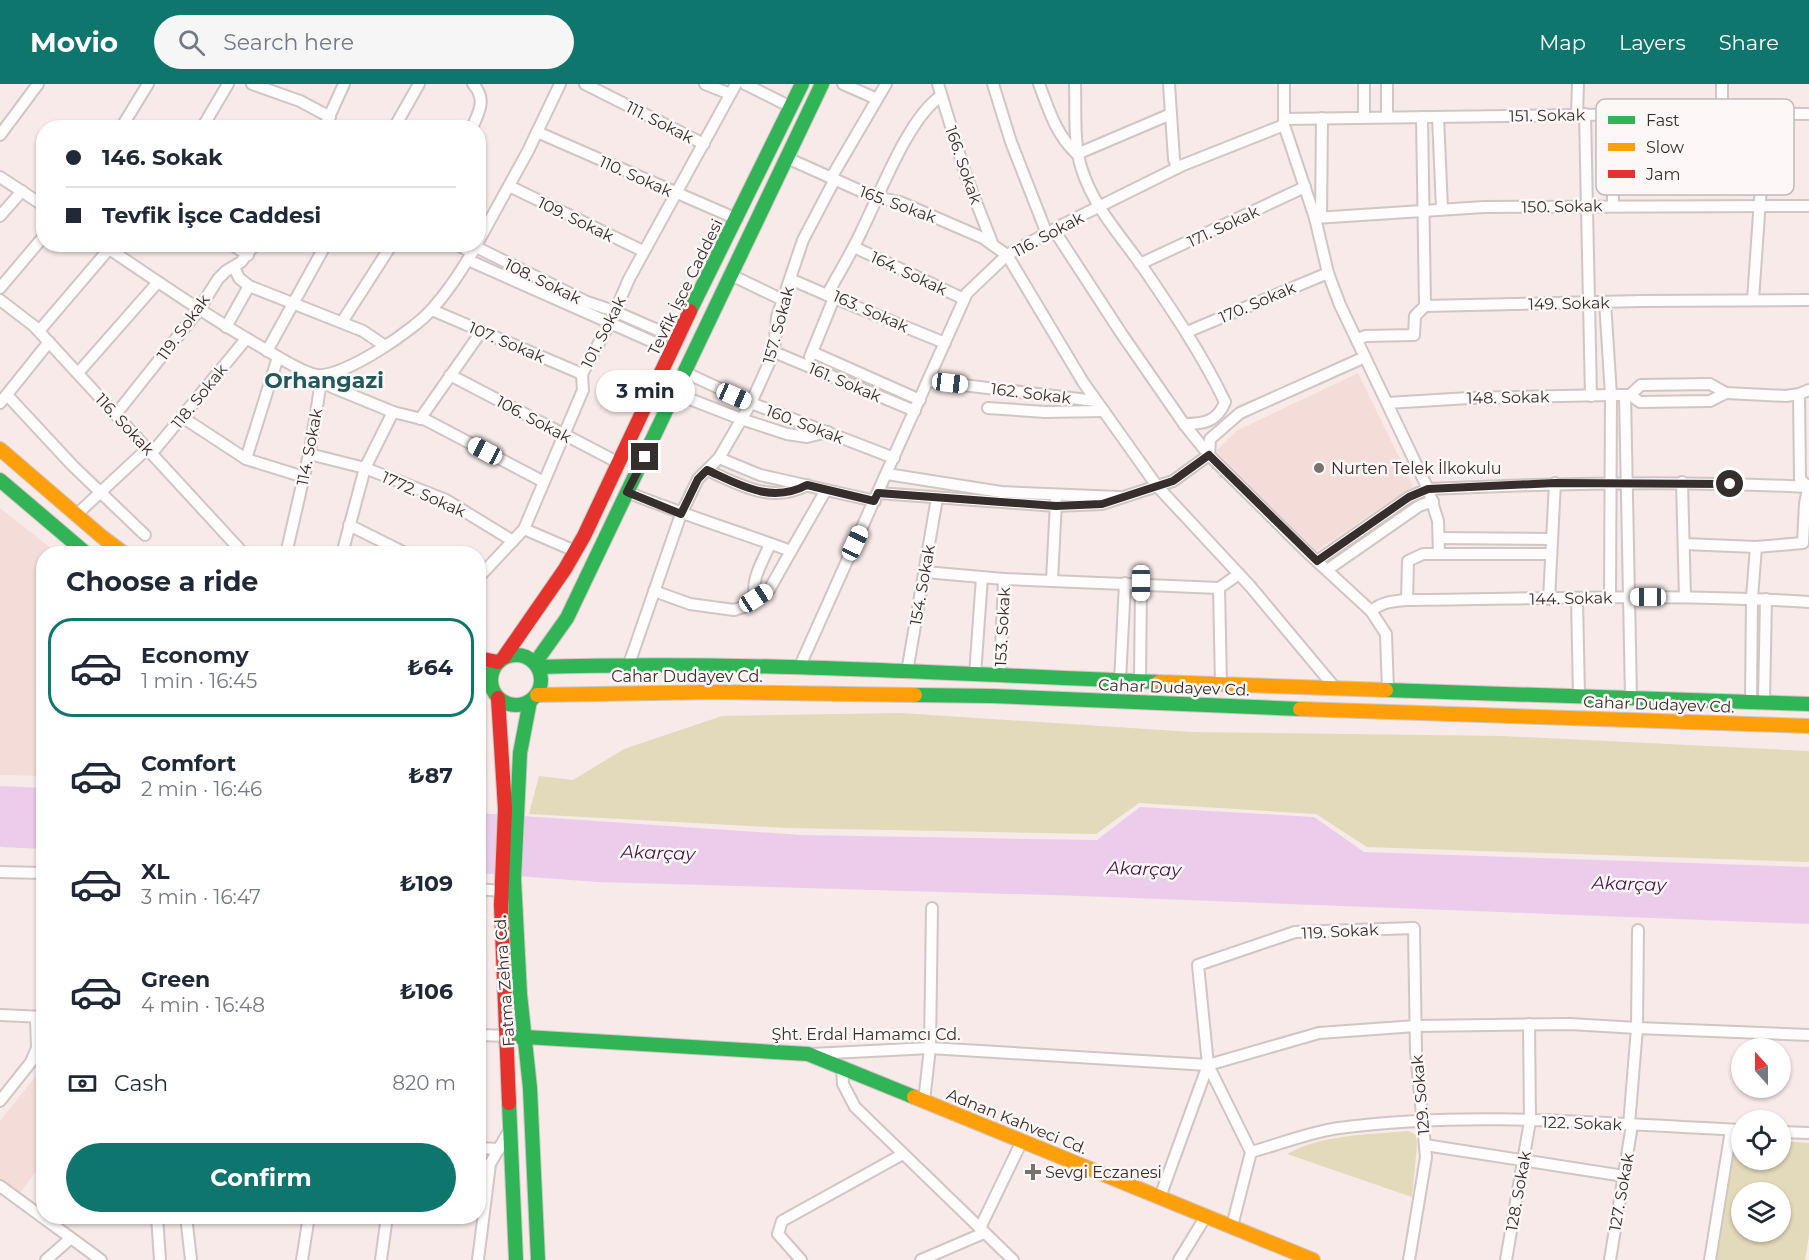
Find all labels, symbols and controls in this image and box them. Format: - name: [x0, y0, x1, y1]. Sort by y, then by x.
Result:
- search box: [154, 15, 574, 69]
- text: Movio: [30, 25, 118, 59]
- icon: search: [175, 26, 208, 59]
- text: Search here: [223, 29, 354, 56]
- text: Map: [1539, 30, 1586, 55]
- text: Layers: [1619, 30, 1686, 55]
- text: Share: [1719, 30, 1779, 55]
- street label: 111. Sokak: [623, 97, 697, 148]
- legend: [1596, 99, 1794, 195]
- street label: 151. Sokak: [1509, 105, 1586, 126]
- text: Fast: [1646, 111, 1680, 130]
- street label: 166. Sokak: [941, 124, 986, 207]
- text: Slow: [1646, 138, 1684, 157]
- text: 146. Sokak: [102, 144, 223, 171]
- street label: 110. Sokak: [596, 152, 676, 201]
- text: Jam: [1645, 165, 1680, 184]
- street label: 165. Sokak: [857, 182, 939, 227]
- street label: 109. Sokak: [535, 193, 617, 246]
- street label: 150. Sokak: [1521, 196, 1603, 217]
- street label: 171. Sokak: [1184, 201, 1263, 251]
- text: Tevfik İşce Caddesi: [102, 202, 321, 229]
- street label: 116. Sokak: [1010, 208, 1087, 261]
- street label: Tevfik İşce Caddesi: [644, 216, 727, 359]
- street label: 164. Sokak: [867, 247, 950, 300]
- street label: 108. Sokak: [501, 255, 584, 308]
- street label: 170. Sokak: [1216, 278, 1299, 327]
- street label: 157. Sokak: [759, 284, 798, 366]
- street label: 163. Sokak: [830, 286, 912, 337]
- street label: 119. Sokak: [153, 290, 214, 364]
- street label: 101. Sokak: [577, 293, 630, 371]
- street label: 149. Sokak: [1528, 293, 1610, 314]
- street label: 107. Sokak: [466, 318, 548, 367]
- street label: 161. Sokak: [806, 359, 884, 406]
- street label: 118. Sokak: [168, 360, 232, 433]
- district label: Orhangazi: [264, 367, 384, 394]
- callout: 3 min: [596, 370, 694, 412]
- car: [931, 372, 969, 394]
- text: 3 min: [616, 379, 675, 403]
- street label: 162. Sokak: [990, 379, 1073, 408]
- car: [714, 380, 754, 412]
- street label: 148. Sokak: [1466, 387, 1550, 408]
- street label: 116. Sokak: [91, 390, 158, 459]
- street label: 106. Sokak: [493, 392, 575, 447]
- street label: 160. Sokak: [763, 401, 847, 448]
- street label: 114. Sokak: [293, 406, 326, 487]
- car: [465, 435, 505, 467]
- route end: [631, 443, 658, 470]
- place label: Nurten Telek İlkokulu: [1331, 459, 1502, 478]
- marker: Nurten Telek İlkokulu: [1312, 461, 1326, 475]
- street label: 1772. Sokak: [379, 468, 469, 522]
- route start: [1716, 470, 1743, 497]
- car: [839, 523, 871, 563]
- street label: 154. Sokak: [906, 543, 939, 627]
- text: Choose a ride: [66, 565, 258, 598]
- car: [1132, 565, 1150, 601]
- car: [736, 581, 776, 615]
- street label: 153. Sokak: [991, 586, 1014, 667]
- street label: 144. Sokak: [1529, 588, 1613, 609]
- car: [1630, 588, 1666, 606]
- icon: car: [69, 641, 123, 695]
- text: Economy: [141, 642, 249, 669]
- text: ₺64: [407, 654, 453, 681]
- street label: Cahar Dudayev Cd.: [611, 667, 763, 686]
- text: 1 min · 16:45: [141, 669, 257, 693]
- street label: Cahar Dudayev Cd.: [1098, 675, 1250, 700]
- street label: Cahar Dudayev Cd.: [1583, 692, 1735, 717]
- icon: car: [69, 749, 123, 803]
- text: Comfort: [141, 750, 236, 777]
- text: ₺87: [408, 762, 453, 789]
- text: 2 min · 16:46: [141, 777, 262, 801]
- water label: Akarçay: [619, 841, 697, 865]
- icon: car: [69, 857, 123, 911]
- water label: Akarçay: [1105, 857, 1183, 881]
- text: XL: [141, 858, 170, 885]
- text: ₺109: [400, 870, 453, 897]
- water label: Akarçay: [1590, 872, 1668, 896]
- text: 3 min · 16:47: [141, 885, 261, 909]
- street label: Fatma Zehra Cd.: [490, 915, 519, 1047]
- street label: 119. Sokak: [1301, 920, 1379, 943]
- icon: car: [69, 965, 123, 1019]
- text: Green: [141, 966, 210, 993]
- text: ₺106: [400, 978, 453, 1005]
- text: 4 min · 16:48: [141, 993, 265, 1017]
- street label: Şht. Erdal Hamamcı Cd.: [771, 1025, 961, 1044]
- north arrow: [1731, 1038, 1791, 1098]
- map controls: [1731, 1038, 1791, 1242]
- street label: 129. Sokak: [1407, 1054, 1433, 1136]
- icon: cash: [66, 1067, 99, 1100]
- text: Cash: [114, 1070, 168, 1097]
- text: 820 m: [392, 1071, 456, 1095]
- street label: Adnan Kahveci Cd.: [944, 1085, 1090, 1158]
- button: locate: [1731, 1110, 1791, 1170]
- street label: 122. Sokak: [1542, 1113, 1623, 1134]
- button: Confirm: [66, 1143, 456, 1212]
- street label: 128. Sokak: [1502, 1149, 1535, 1233]
- street label: 127. Sokak: [1605, 1151, 1638, 1233]
- place label: Sevgi Eczanesi: [1045, 1163, 1162, 1182]
- marker: Sevgi Eczanesi: [1026, 1165, 1040, 1179]
- button: layers: [1731, 1182, 1791, 1242]

